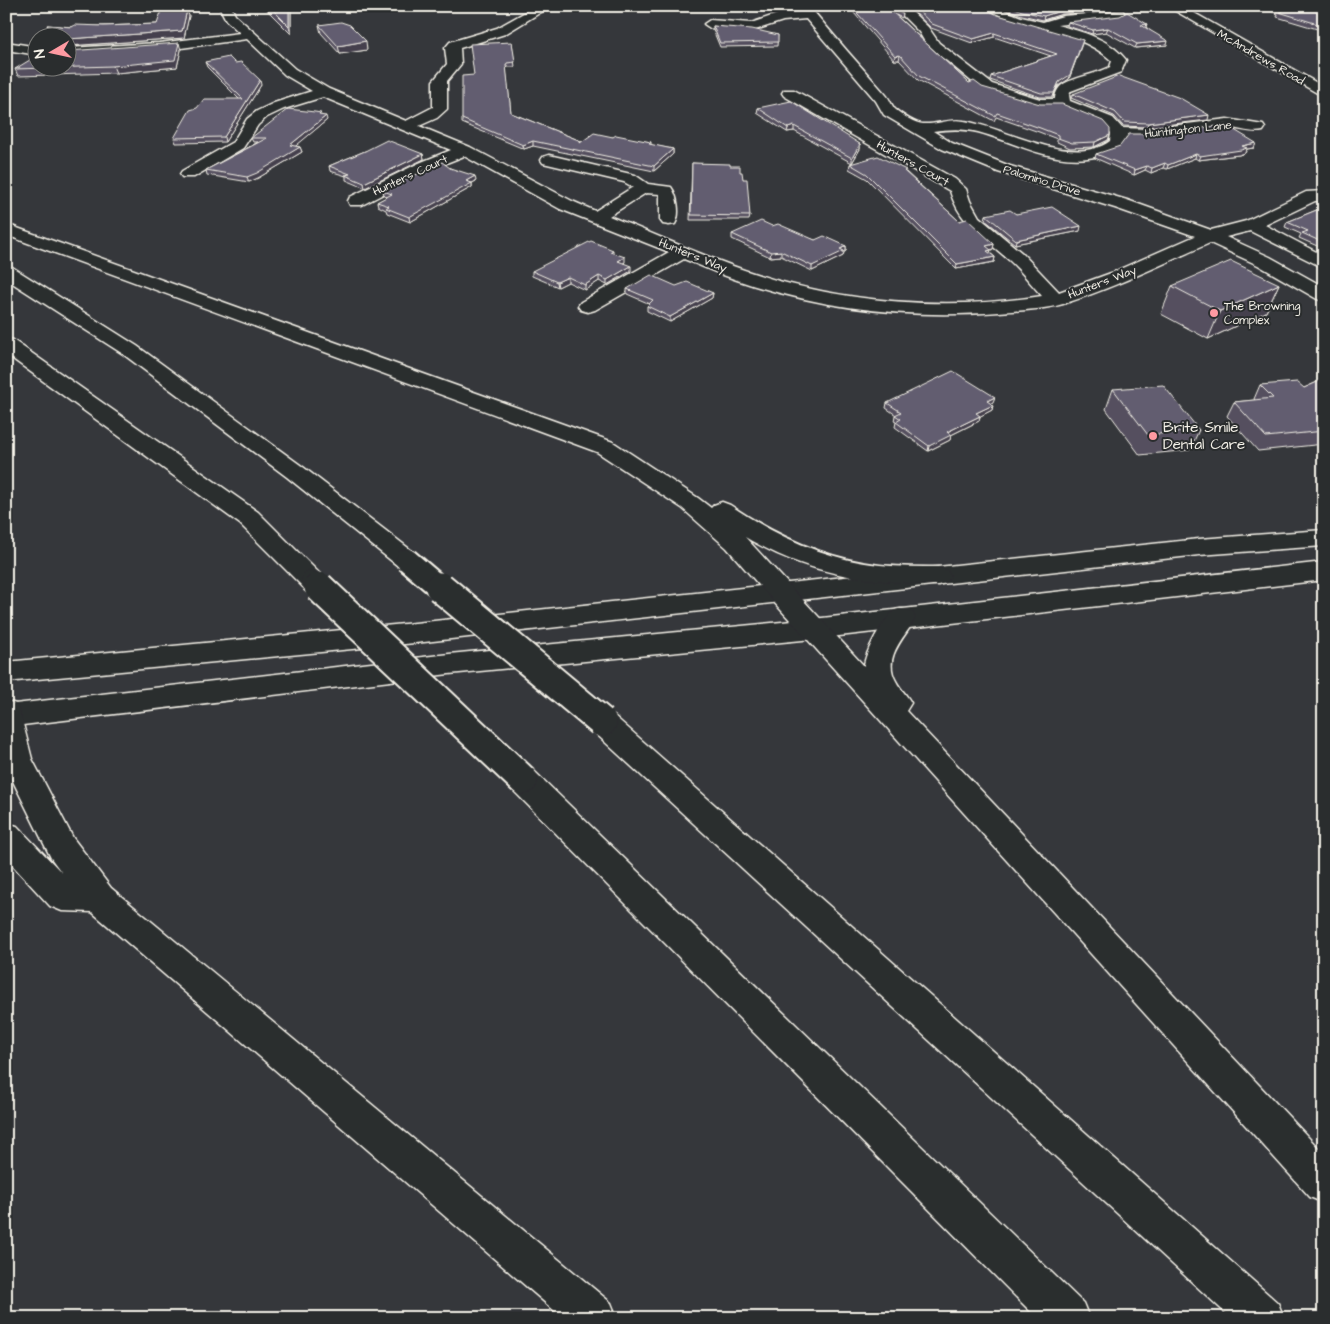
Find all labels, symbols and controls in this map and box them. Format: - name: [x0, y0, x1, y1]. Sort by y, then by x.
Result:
- street label: McAndrews Road: [1214, 25, 1308, 89]
- north arrow: [28, 28, 78, 78]
- text: N: [30, 48, 51, 60]
- street label: Huntington Lane: [1144, 116, 1233, 144]
- street label: Hunters Court: [873, 136, 952, 191]
- street label: Hunters Court: [370, 151, 451, 200]
- street label: Palomino Drive: [1001, 161, 1083, 200]
- street label: Hunters Way: [656, 234, 730, 278]
- street label: Hunters Way: [1065, 261, 1140, 304]
- place label: The Browning Complex: [1224, 298, 1300, 329]
- marker: The Browning Complex: [1208, 307, 1220, 319]
- place label: Brite Smile Dental Care: [1163, 417, 1245, 455]
- marker: Brite Smile Dental Care: [1147, 430, 1159, 442]

